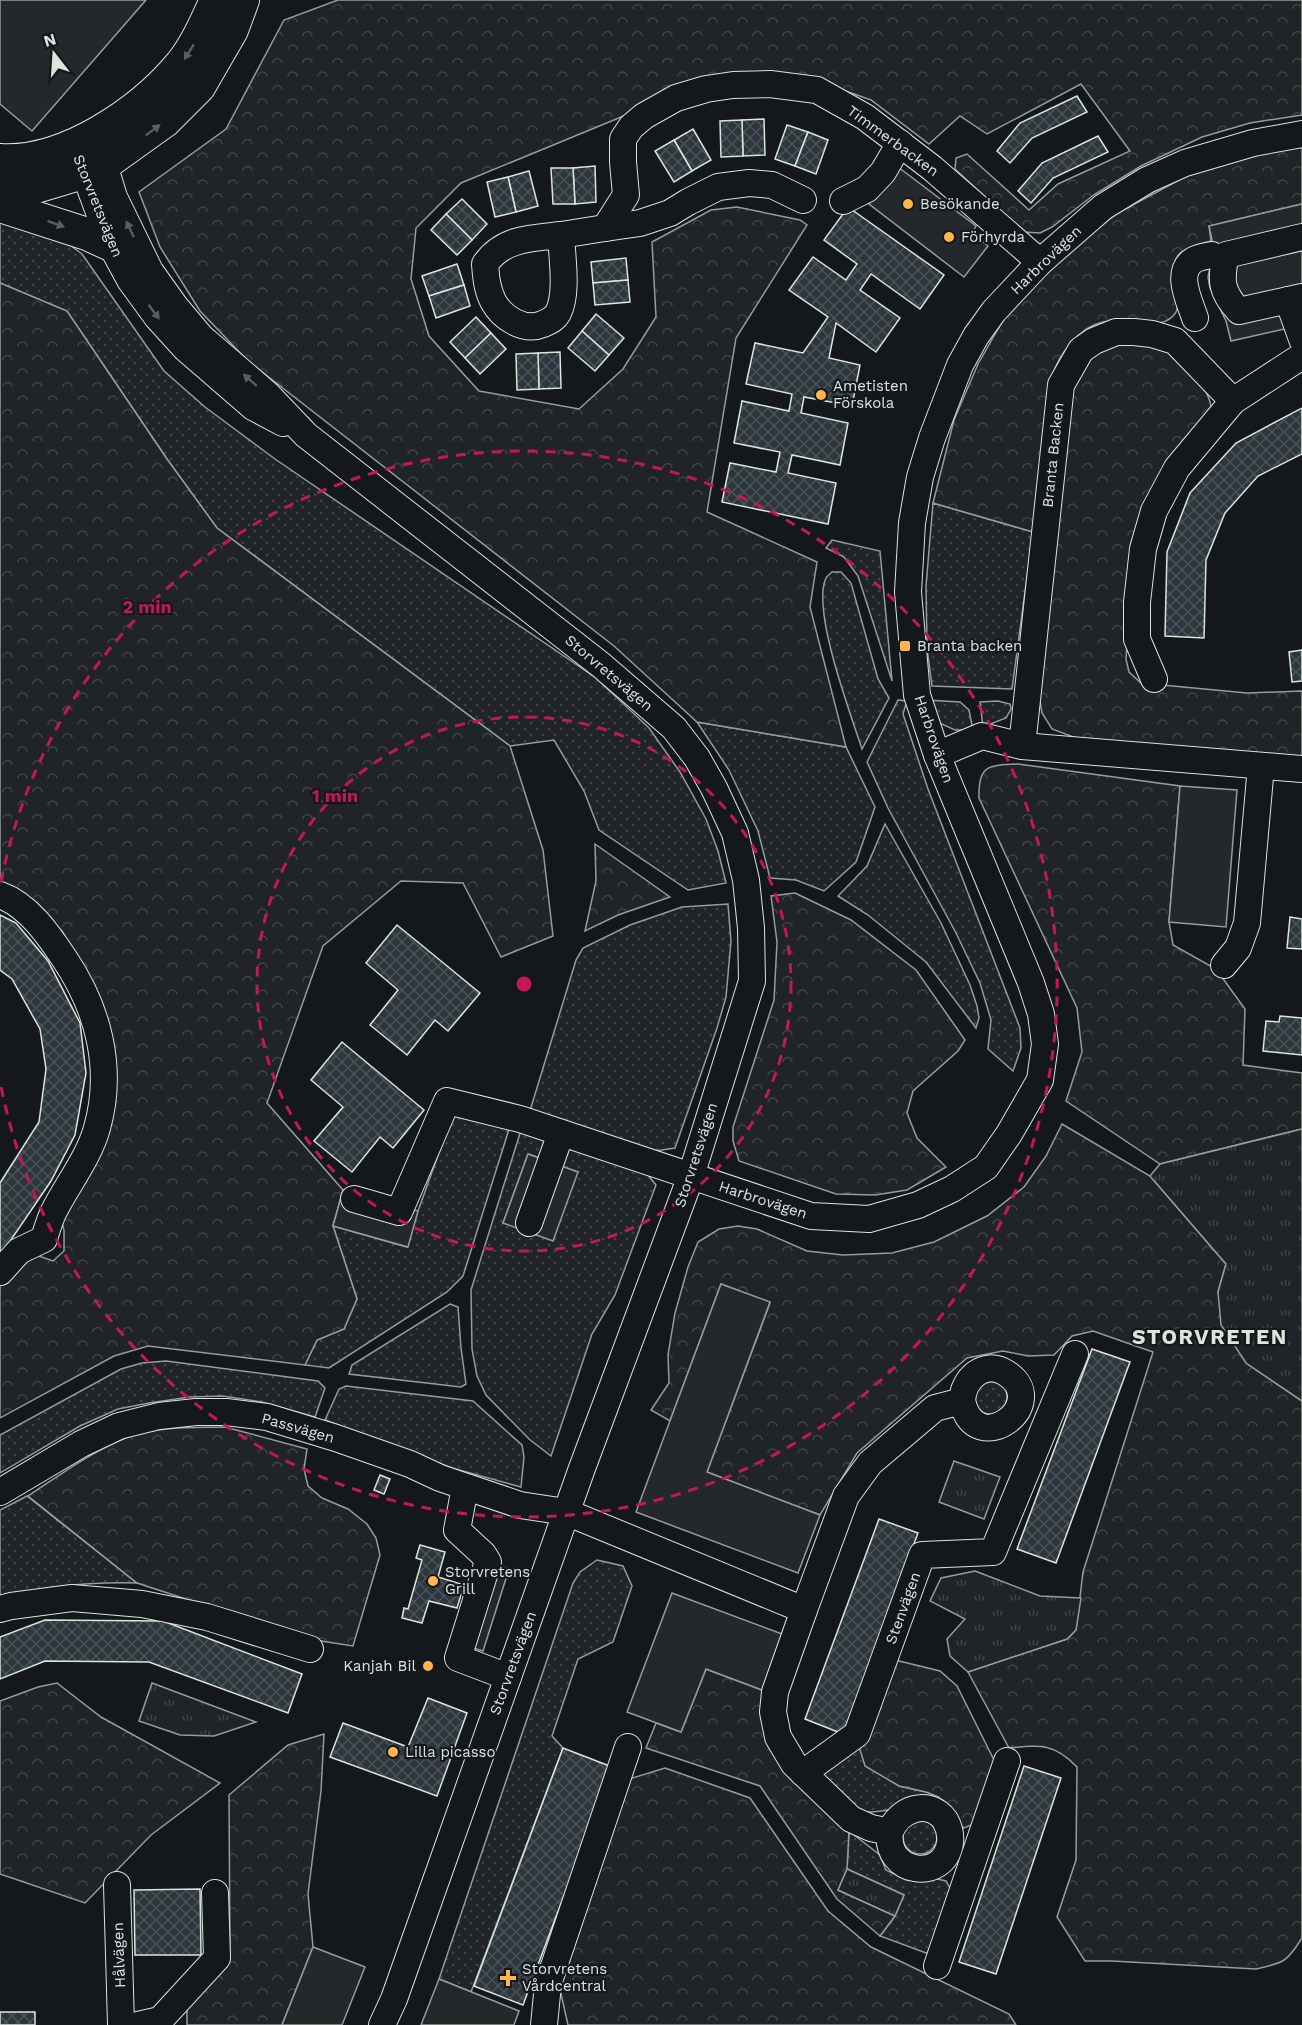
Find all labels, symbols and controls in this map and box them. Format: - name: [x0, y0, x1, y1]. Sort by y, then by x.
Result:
- north arrow: [24, 24, 84, 84]
- text: N: [41, 29, 58, 51]
- one-way arrow: [183, 44, 194, 60]
- street label: Timmerbacken: [844, 102, 942, 180]
- one-way arrow: [145, 125, 160, 137]
- street label: Storvretsvägen: [69, 152, 127, 260]
- place label: Besökande: [920, 195, 1000, 213]
- marker: Besökande: [901, 197, 915, 211]
- one-way arrow: [47, 219, 65, 229]
- one-way arrow: [125, 219, 135, 237]
- street label: Harbrovägen: [1007, 222, 1085, 298]
- place label: Förhyrda: [961, 228, 1026, 246]
- marker: Förhyrda: [942, 230, 956, 244]
- one-way arrow: [147, 304, 159, 319]
- one-way arrow: [243, 374, 258, 387]
- place label: Ametisten Förskola: [833, 377, 908, 412]
- marker: Ametisten Förskola: [814, 388, 828, 402]
- street label: Branta Backen: [1039, 401, 1067, 509]
- text: 2 min: [122, 596, 172, 617]
- street label: Storvretsvägen: [561, 631, 657, 715]
- place label: Branta backen: [917, 637, 1022, 655]
- marker: Branta backen: [898, 639, 912, 653]
- street label: Harbrovägen: [911, 693, 957, 785]
- text: 1 min: [312, 785, 358, 806]
- centre of rings: [514, 974, 534, 994]
- street label: Storvretsvägen: [671, 1100, 721, 1210]
- street label: Harbrovägen: [717, 1177, 809, 1223]
- district label: STORVRETEN: [1132, 1324, 1288, 1349]
- street label: Passvägen: [259, 1409, 337, 1447]
- place label: Storvretens Grill: [445, 1563, 530, 1598]
- street label: Stenvägen: [882, 1569, 924, 1647]
- marker: Storvretens Grill: [426, 1574, 440, 1588]
- street label: Storvretsvägen: [486, 1609, 540, 1717]
- place label: Kanjah Bil: [343, 1657, 416, 1675]
- marker: Kanjah Bil: [421, 1659, 435, 1673]
- place label: Lilla picasso: [405, 1743, 496, 1761]
- marker: Lilla picasso: [386, 1745, 400, 1759]
- street label: Hålvägen: [109, 1922, 129, 1988]
- place label: Storvretens Vårdcentral: [522, 1960, 607, 1995]
- marker: Storvretens Vårdcentral: [499, 1969, 517, 1987]

